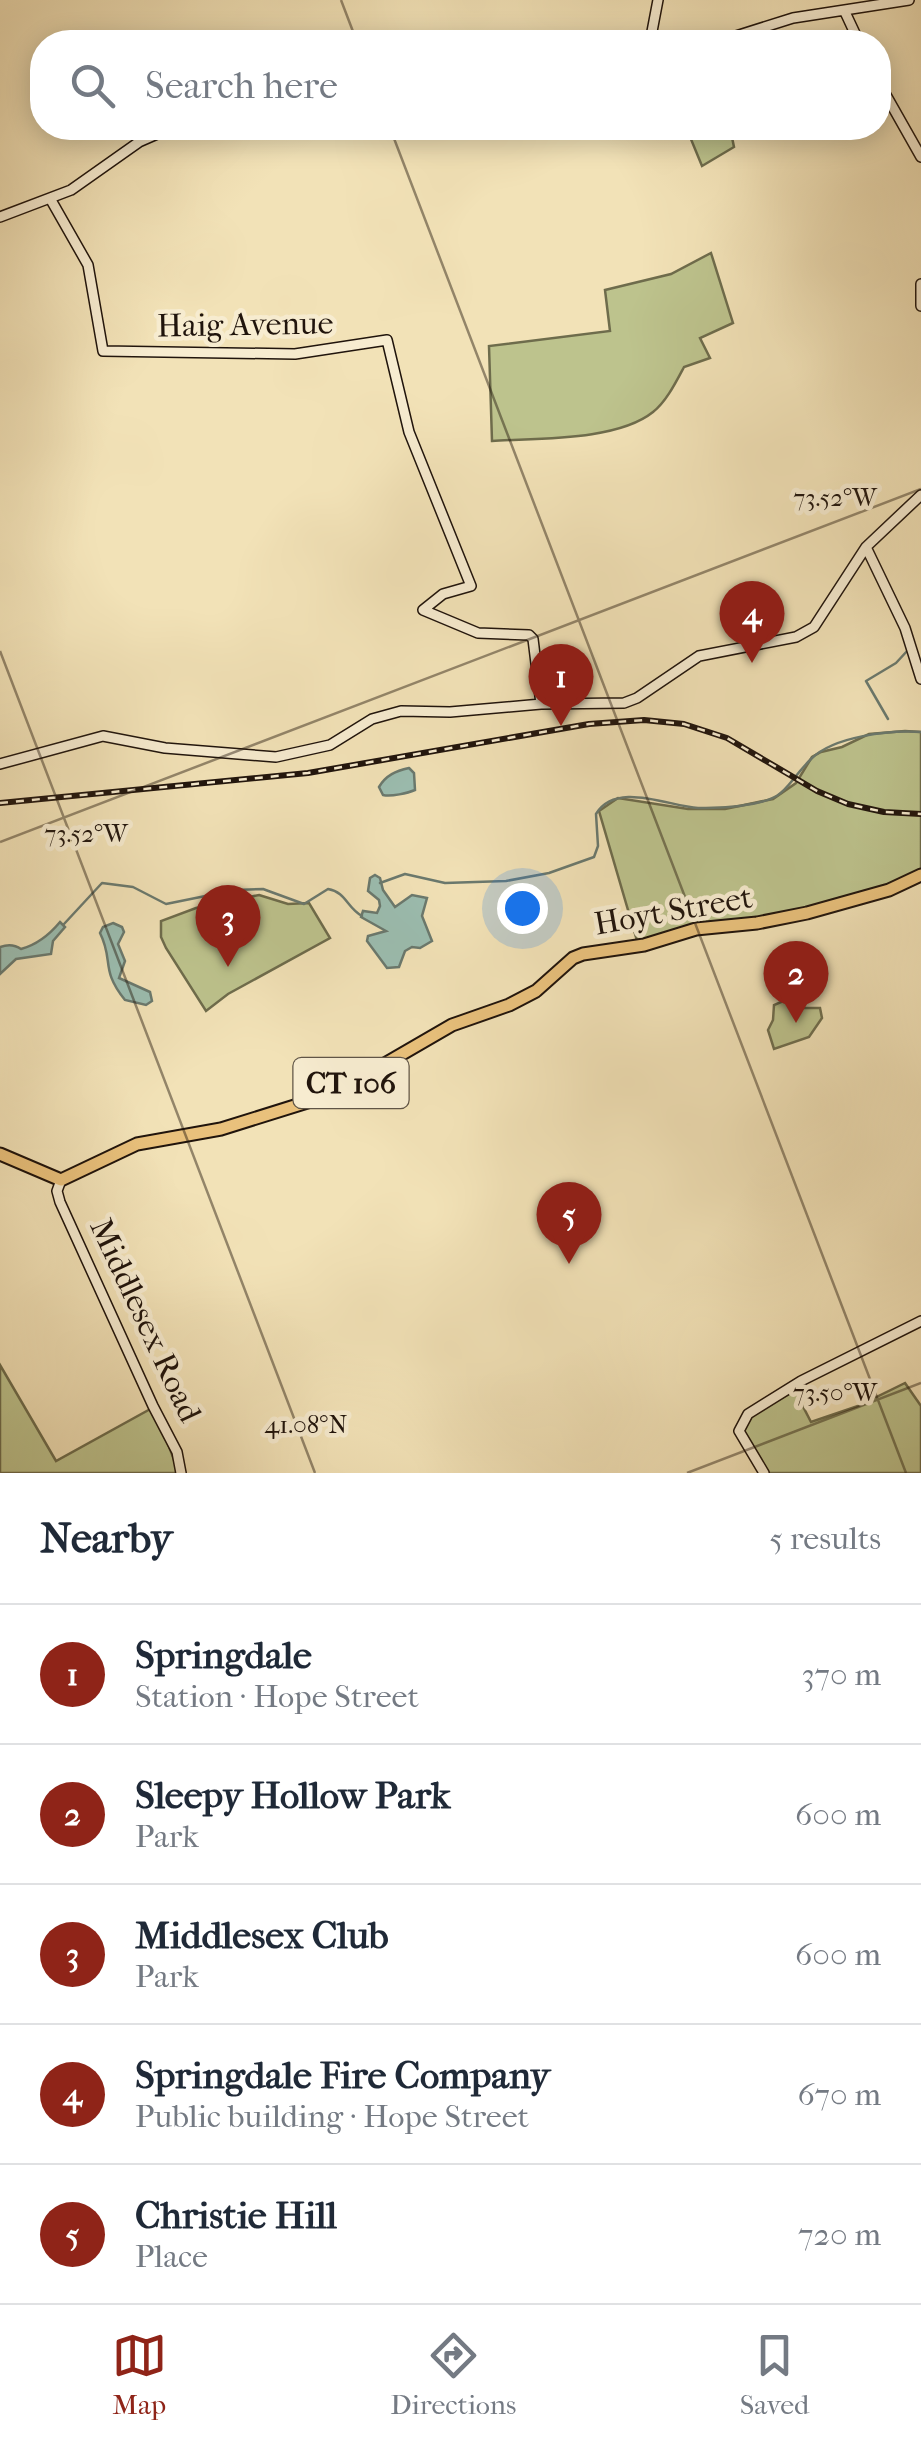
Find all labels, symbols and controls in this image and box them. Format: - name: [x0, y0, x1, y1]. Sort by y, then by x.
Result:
- search box: [30, 30, 891, 140]
- icon: search: [65, 58, 120, 113]
- text: Search here: [145, 63, 338, 108]
- street label: Haig Avenue: [156, 304, 334, 345]
- text: 73.52°W: [793, 483, 878, 512]
- pin: 4: [720, 580, 784, 663]
- pin: 1: [528, 644, 594, 726]
- text: 73.52°W: [44, 819, 129, 848]
- street label: Hoyt Street: [591, 878, 756, 943]
- your location: [497, 883, 548, 934]
- pin: 3: [196, 884, 260, 967]
- pin: 2: [764, 940, 828, 1023]
- road number: CT 106: [294, 1058, 408, 1108]
- pin: 5: [536, 1182, 602, 1264]
- street label: Middlesex Road: [82, 1213, 209, 1428]
- text: 73.50°W: [793, 1378, 879, 1407]
- text: 41.08°N: [265, 1410, 348, 1439]
- text: Nearby: [40, 1514, 172, 1563]
- text: 5 results: [769, 1520, 881, 1557]
- text: Springdale: [135, 1633, 312, 1678]
- text: 1: [67, 1656, 78, 1693]
- text: 370 m: [801, 1656, 881, 1693]
- text: Station · Hope Street: [135, 1678, 419, 1715]
- text: Sleepy Hollow Park: [135, 1773, 450, 1818]
- text: 2: [64, 1796, 81, 1833]
- text: 600 m: [795, 1796, 881, 1833]
- text: Park: [135, 1818, 199, 1855]
- text: Middlesex Club: [135, 1913, 389, 1958]
- text: 3: [66, 1936, 79, 1973]
- text: 600 m: [795, 1936, 881, 1973]
- text: Park: [135, 1958, 199, 1995]
- text: Springdale Fire Company: [135, 2053, 550, 2098]
- text: 4: [63, 2076, 82, 2113]
- text: 670 m: [797, 2076, 881, 2113]
- text: Public building · Hope Street: [135, 2098, 529, 2135]
- text: Christie Hill: [135, 2193, 337, 2238]
- text: 5: [66, 2216, 79, 2253]
- text: 720 m: [798, 2216, 881, 2253]
- text: Place: [135, 2238, 208, 2275]
- tab: Map: [112, 2328, 167, 2421]
- tab: Directions: [390, 2328, 516, 2421]
- tab: Saved: [740, 2328, 809, 2421]

